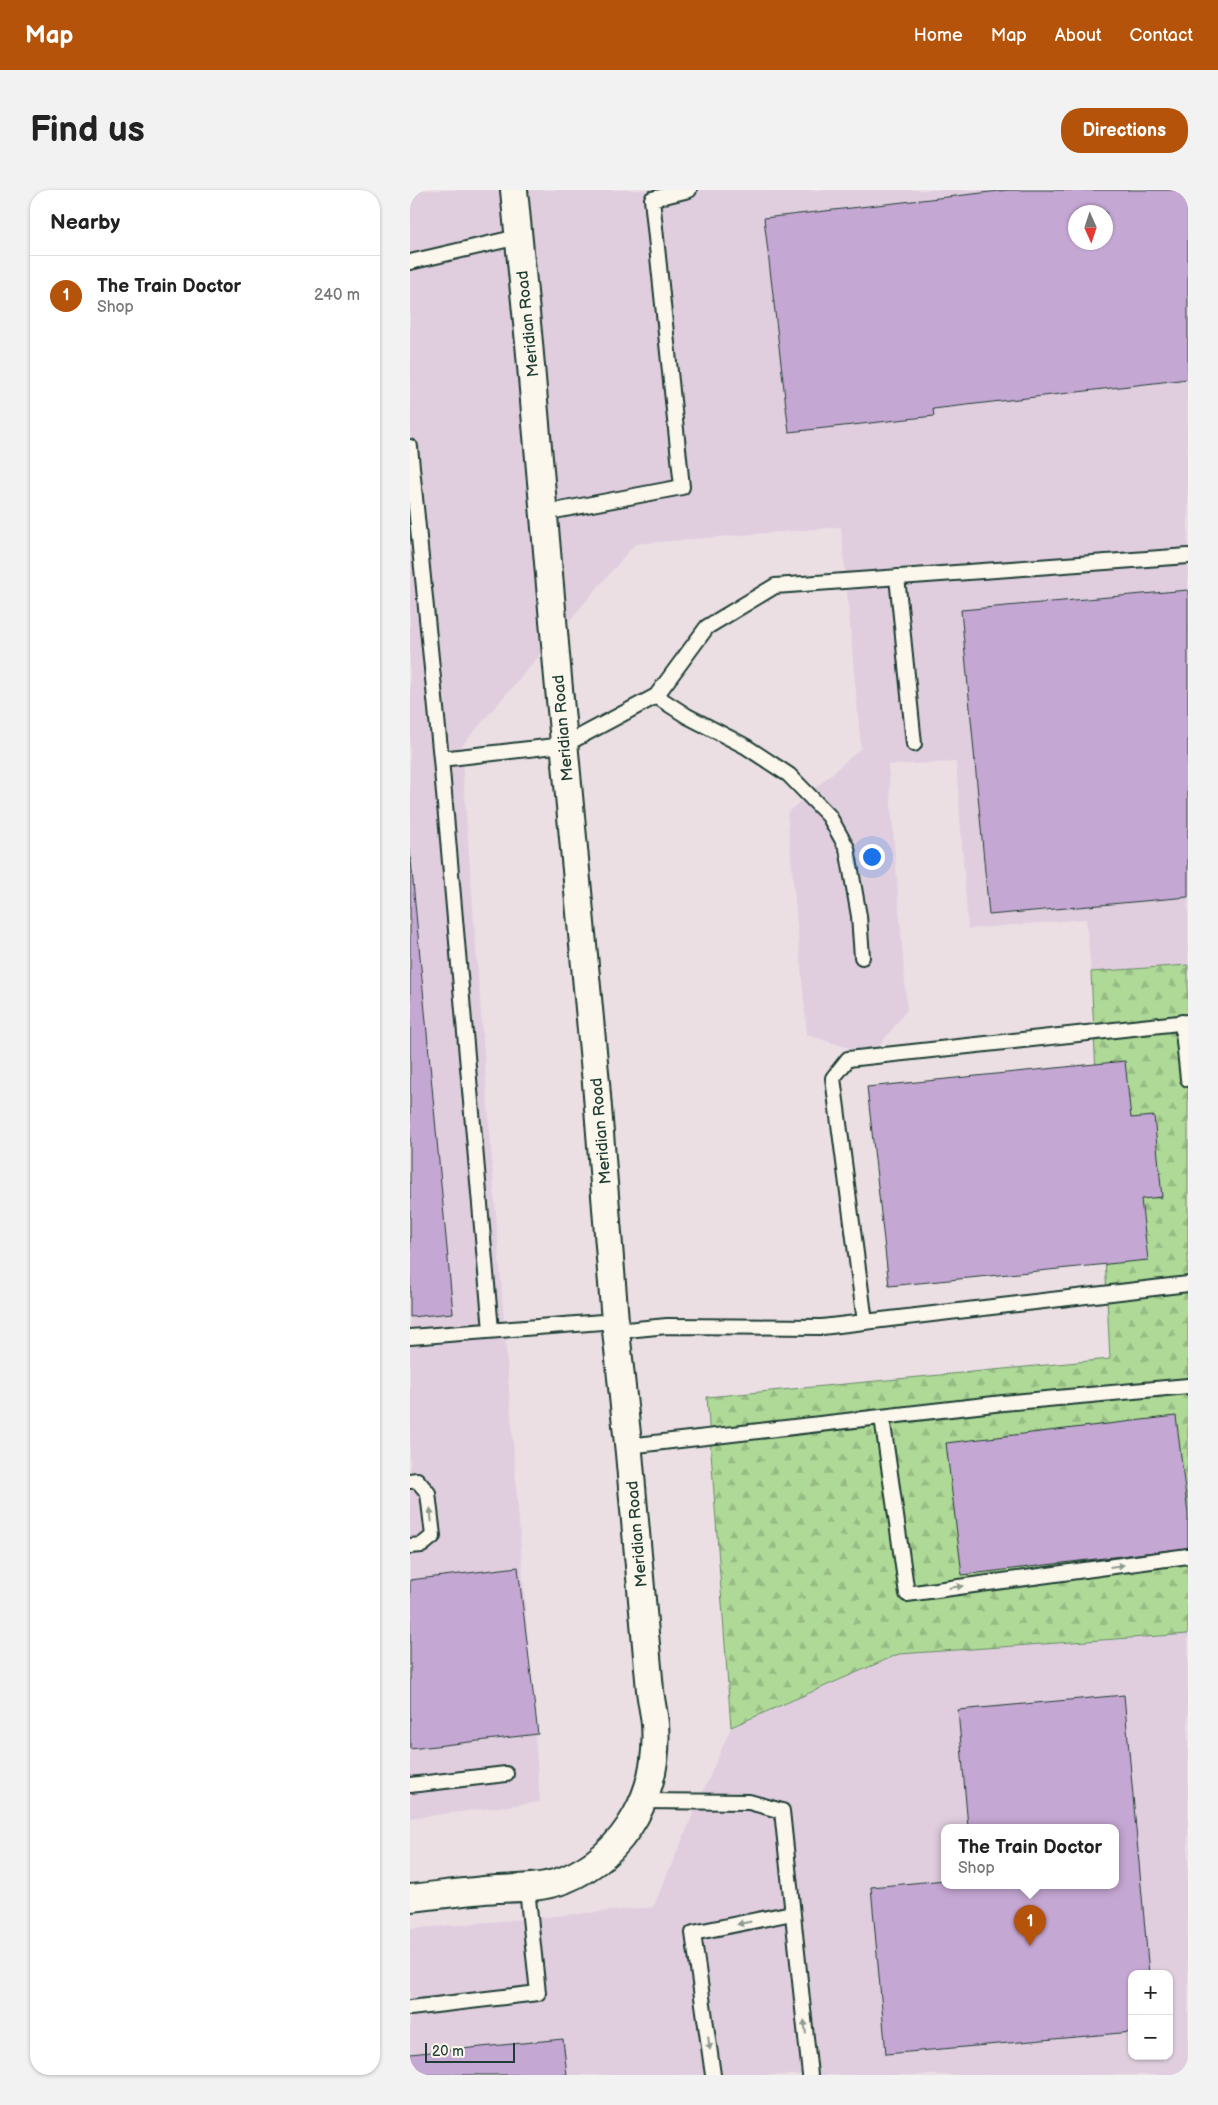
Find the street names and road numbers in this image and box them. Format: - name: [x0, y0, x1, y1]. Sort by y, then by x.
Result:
- street label: Meridian Road: [513, 270, 544, 378]
- street label: Meridian Road: [549, 674, 578, 782]
- street label: Meridian Road: [587, 1077, 616, 1185]
- street label: Meridian Road: [623, 1480, 652, 1588]

